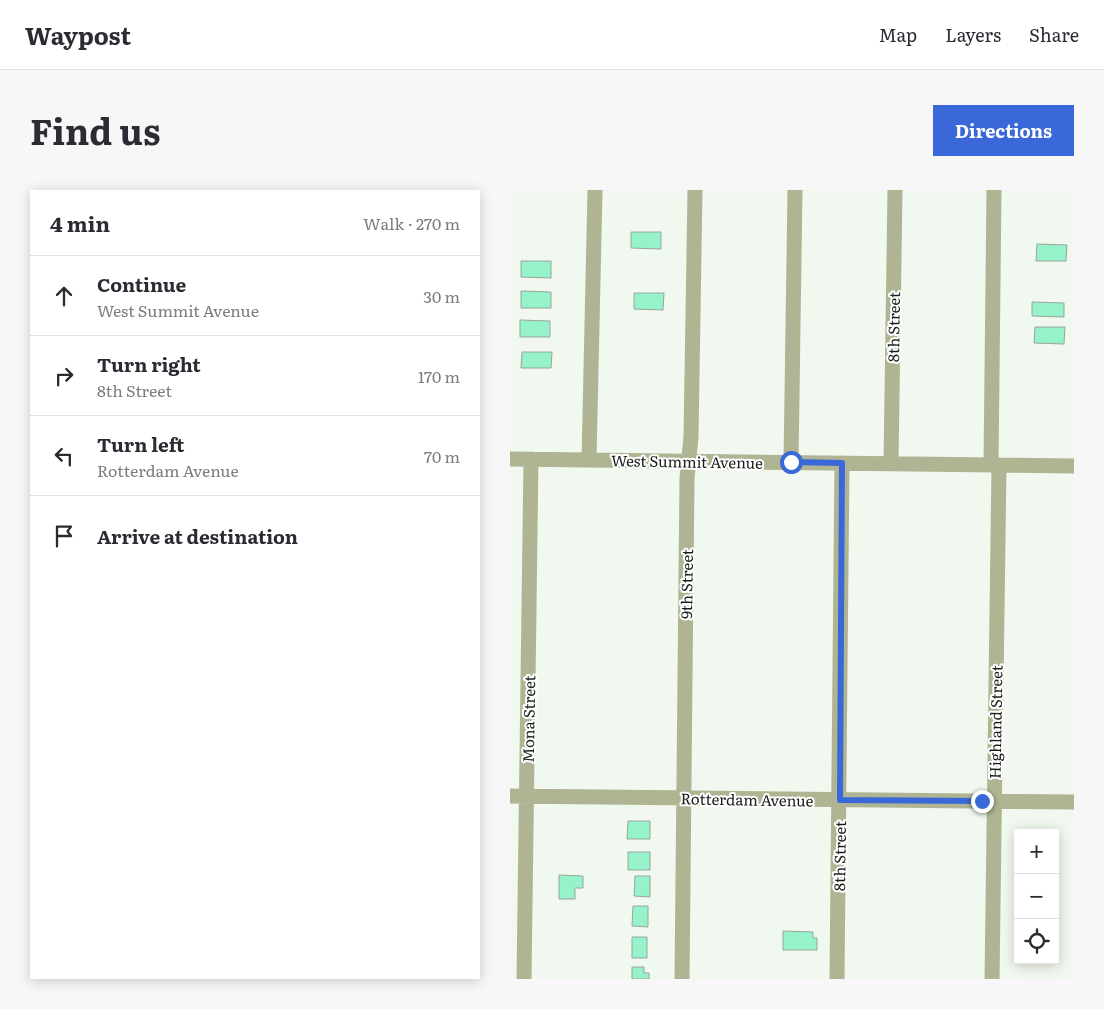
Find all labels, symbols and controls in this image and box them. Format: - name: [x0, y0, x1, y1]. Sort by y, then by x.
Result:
- text: Waypost: [25, 17, 131, 52]
- text: Map: [879, 21, 917, 48]
- text: Layers: [945, 21, 1001, 48]
- text: Share: [1029, 21, 1079, 48]
- text: Find us: [30, 104, 160, 156]
- button: Directions: [933, 105, 1074, 156]
- text: 4 min: [50, 207, 110, 238]
- text: Walk · 270 m: [363, 211, 460, 235]
- text: Continue: [97, 270, 186, 298]
- icon: ahead: [50, 282, 78, 310]
- text: 30 m: [423, 284, 460, 308]
- street label: 8th Street: [881, 292, 905, 362]
- text: West Summit Avenue: [97, 298, 259, 322]
- text: Turn right: [97, 350, 201, 378]
- icon: right: [50, 362, 78, 390]
- text: 170 m: [418, 364, 460, 388]
- text: 8th Street: [97, 378, 172, 402]
- text: Turn left: [97, 430, 184, 458]
- icon: left: [50, 442, 78, 470]
- text: 70 m: [424, 444, 460, 468]
- street label: West Summit Avenue: [611, 448, 763, 474]
- route start: [780, 451, 803, 474]
- text: Rotterdam Avenue: [97, 458, 239, 482]
- icon: arrive: [50, 522, 78, 550]
- text: Arrive at destination: [97, 522, 298, 550]
- street label: 9th Street: [674, 549, 698, 619]
- street label: Highland Street: [983, 665, 1007, 779]
- street label: Mona Street: [516, 675, 540, 763]
- street label: Rotterdam Avenue: [680, 786, 814, 812]
- route end: [971, 790, 994, 813]
- street label: 8th Street: [827, 821, 851, 891]
- map controls: [1014, 829, 1059, 964]
- button: +: [1014, 829, 1059, 874]
- button: −: [1014, 874, 1059, 919]
- button: locate: [1014, 919, 1059, 964]

